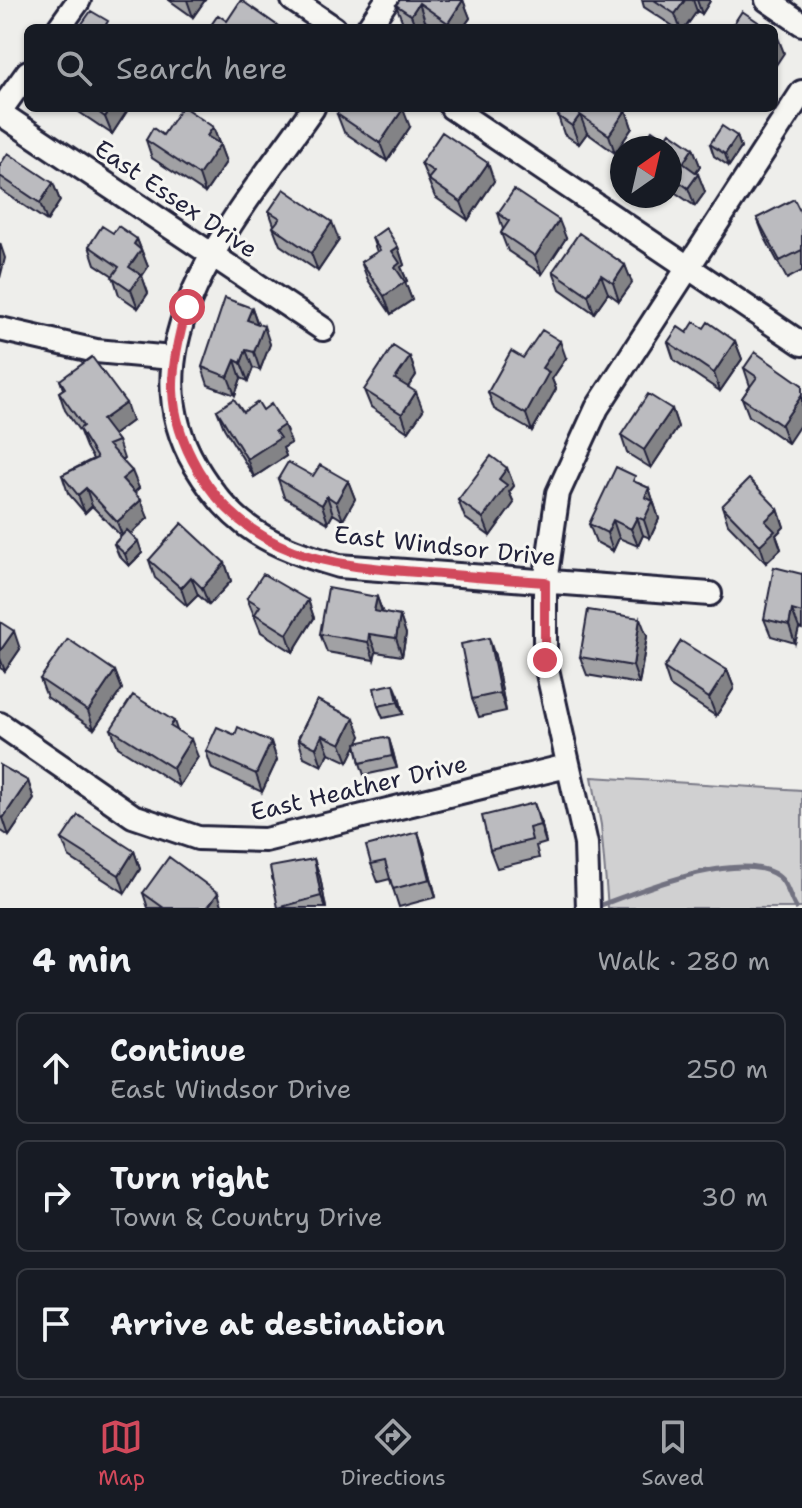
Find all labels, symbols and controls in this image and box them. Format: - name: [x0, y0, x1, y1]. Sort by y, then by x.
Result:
- search box: [24, 24, 778, 112]
- icon: search: [52, 46, 96, 90]
- text: Search here: [116, 48, 287, 89]
- street label: East Essex Drive: [88, 133, 264, 265]
- north arrow: [610, 136, 682, 208]
- route start: [169, 289, 205, 325]
- street label: East Windsor Drive: [333, 518, 557, 574]
- route end: [527, 642, 563, 678]
- street label: East Heather Drive: [248, 748, 470, 828]
- text: 4 min: [32, 937, 131, 983]
- text: Walk · 280 m: [598, 943, 770, 978]
- text: Continue: [110, 1030, 246, 1071]
- icon: ahead: [34, 1046, 78, 1090]
- text: 250 m: [685, 1051, 768, 1086]
- text: East Windsor Drive: [110, 1071, 351, 1106]
- text: Turn right: [110, 1158, 269, 1199]
- icon: right: [34, 1174, 78, 1218]
- text: 30 m: [701, 1179, 768, 1214]
- text: Town & Country Drive: [110, 1199, 383, 1234]
- icon: arrive: [34, 1302, 78, 1346]
- text: Arrive at destination: [110, 1304, 445, 1345]
- tab: Map: [98, 1415, 145, 1492]
- tab: Directions: [341, 1415, 446, 1492]
- tab: Saved: [642, 1415, 704, 1492]

